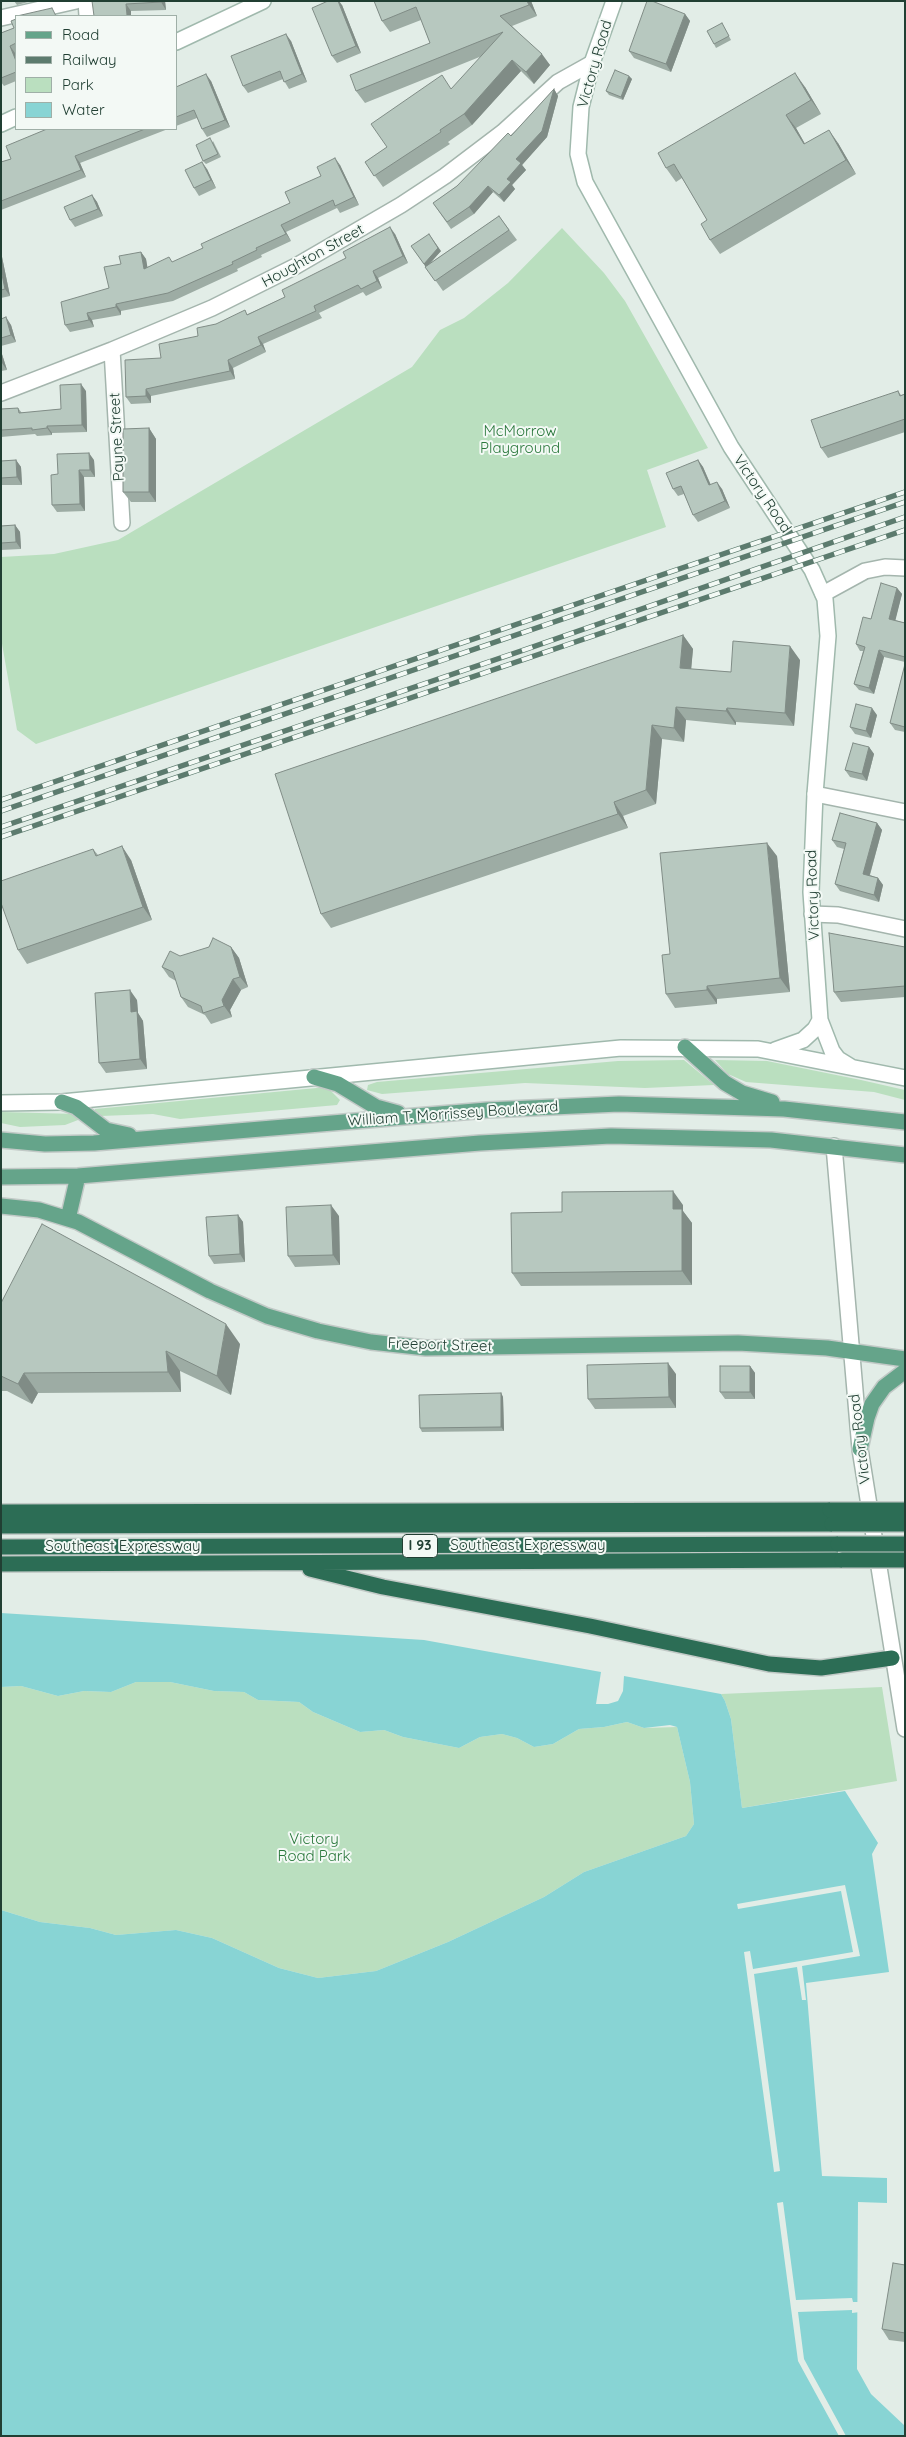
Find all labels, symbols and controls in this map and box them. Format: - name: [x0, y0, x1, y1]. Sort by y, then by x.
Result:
- legend: [15, 15, 178, 130]
- street label: Victory Road: [574, 18, 616, 110]
- text: Road: [62, 25, 99, 44]
- text: Railway: [62, 50, 117, 69]
- text: Park: [62, 75, 94, 94]
- text: Water: [62, 100, 105, 119]
- street label: Houghton Street: [259, 221, 367, 291]
- street label: Payne Street: [106, 392, 128, 482]
- park label: McMorrow Playground: [480, 422, 560, 457]
- street label: Victory Road: [729, 451, 795, 537]
- street label: Victory Road: [802, 849, 824, 941]
- street label: William T. Morrissey Boulevard: [347, 1098, 559, 1130]
- street label: Freeport Street: [387, 1334, 493, 1356]
- street label: Victory Road: [846, 1393, 874, 1485]
- road number: I 93: [402, 1534, 438, 1558]
- street label: Southeast Expressway: [450, 1536, 606, 1554]
- street label: Southeast Expressway: [45, 1537, 201, 1555]
- park label: Victory Road Park: [277, 1830, 351, 1865]

